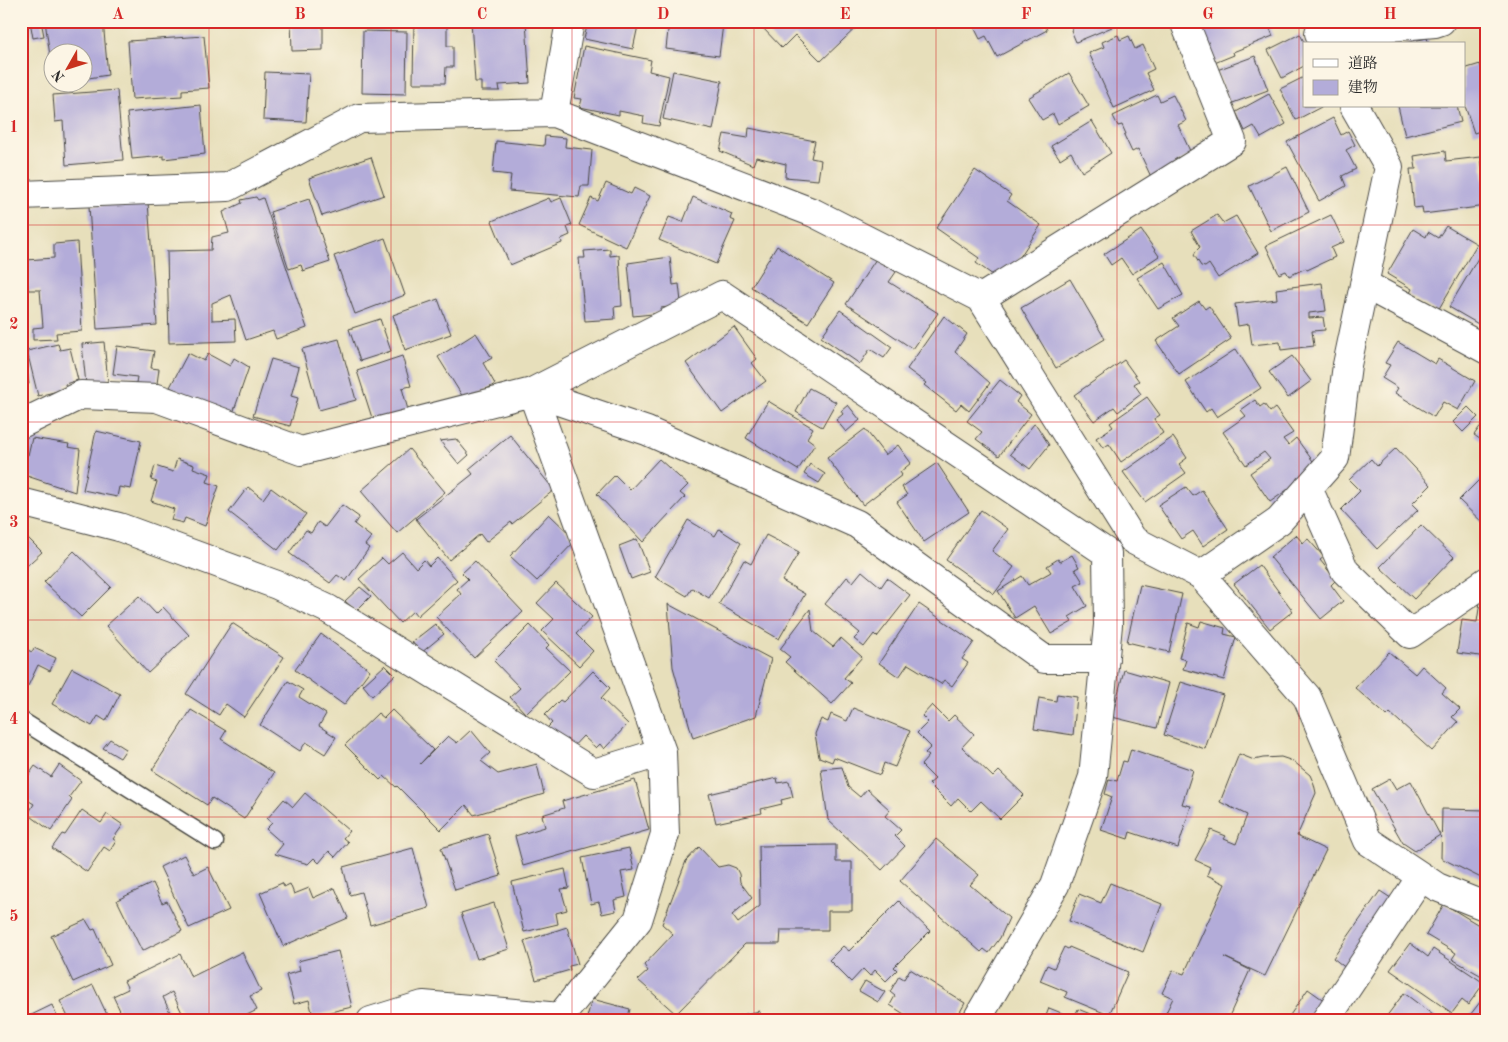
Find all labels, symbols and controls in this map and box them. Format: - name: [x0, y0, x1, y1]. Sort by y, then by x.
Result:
- text: A: [112, 7, 124, 23]
- text: B: [294, 7, 306, 23]
- text: C: [477, 7, 487, 23]
- text: D: [657, 7, 669, 23]
- text: E: [839, 7, 851, 23]
- text: F: [1021, 7, 1032, 23]
- text: G: [1202, 7, 1214, 23]
- text: H: [1383, 7, 1397, 23]
- north arrow: [42, 42, 92, 92]
- legend: [1303, 42, 1466, 108]
- text: 道路: [1348, 55, 1378, 72]
- text: N: [50, 67, 67, 84]
- text: 建物: [1348, 79, 1378, 96]
- text: 1: [9, 120, 19, 136]
- text: 2: [9, 317, 19, 333]
- text: 3: [9, 515, 19, 531]
- text: 4: [9, 712, 19, 728]
- text: 5: [9, 909, 19, 925]

